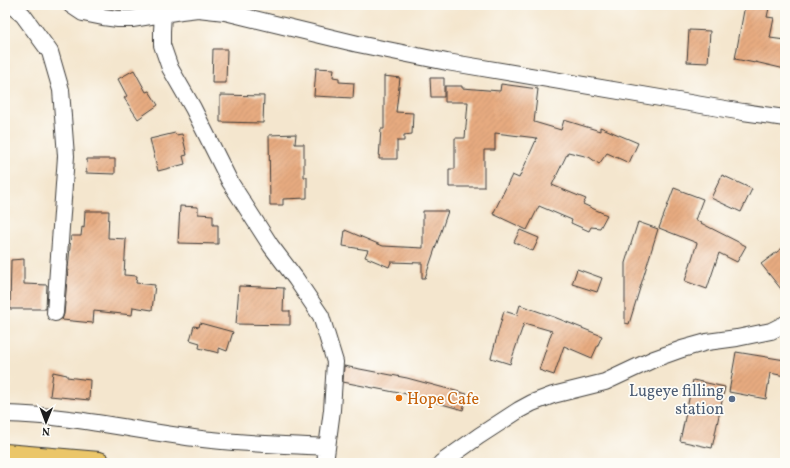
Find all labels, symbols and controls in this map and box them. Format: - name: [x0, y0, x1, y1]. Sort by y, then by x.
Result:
- place label: Lugeye filling station: [629, 381, 724, 421]
- place label: Hope Cafe: [407, 389, 479, 411]
- marker: Hope Cafe: [394, 393, 404, 403]
- marker: Lugeye filling station: [727, 394, 737, 404]
- north arrow: [26, 402, 66, 442]
- text: N: [42, 423, 50, 438]

